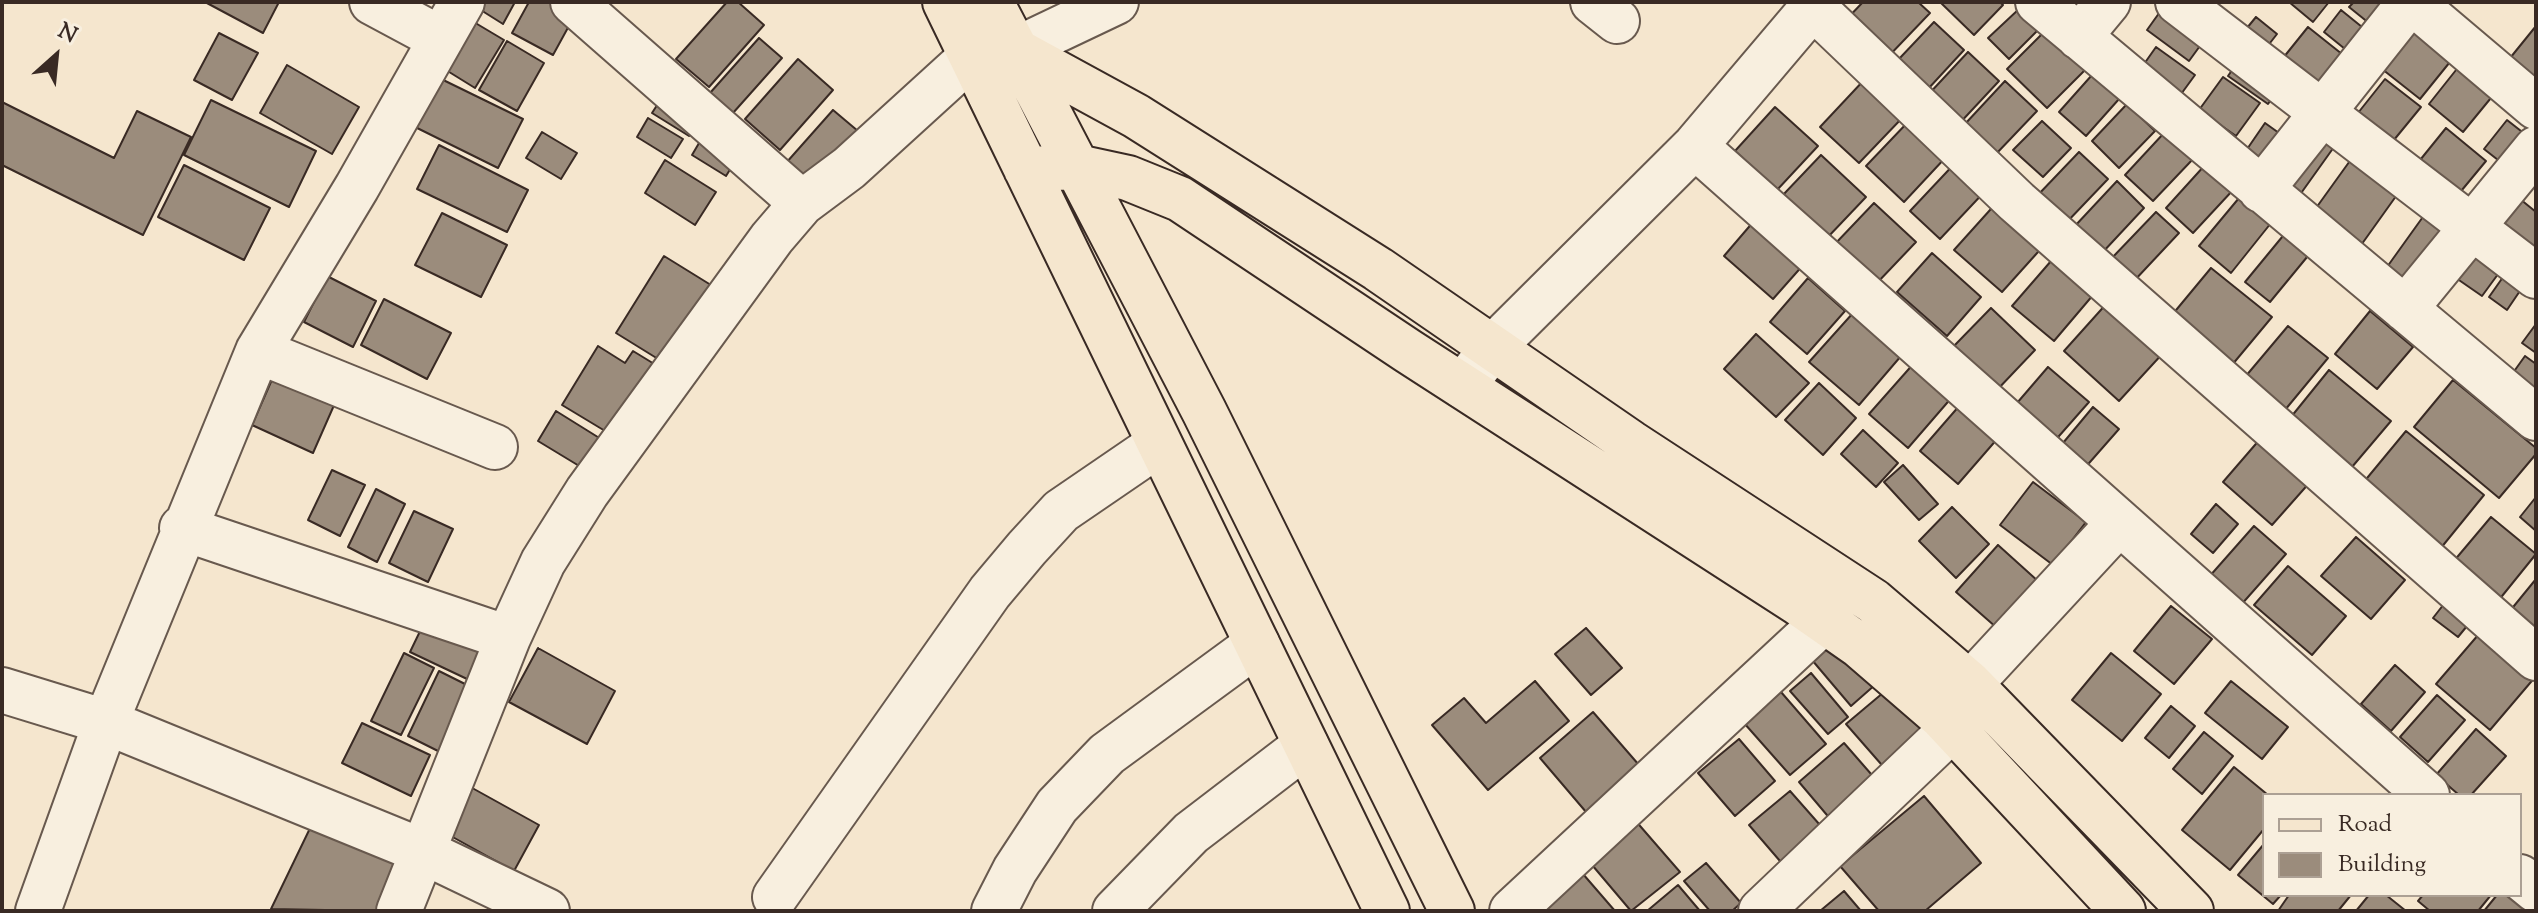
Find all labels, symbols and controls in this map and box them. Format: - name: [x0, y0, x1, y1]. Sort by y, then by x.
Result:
- north arrow: [16, 16, 96, 96]
- text: N: [52, 16, 82, 53]
- legend: [2262, 793, 2522, 897]
- text: Road: [2338, 808, 2392, 842]
- text: Building: [2338, 848, 2426, 882]

